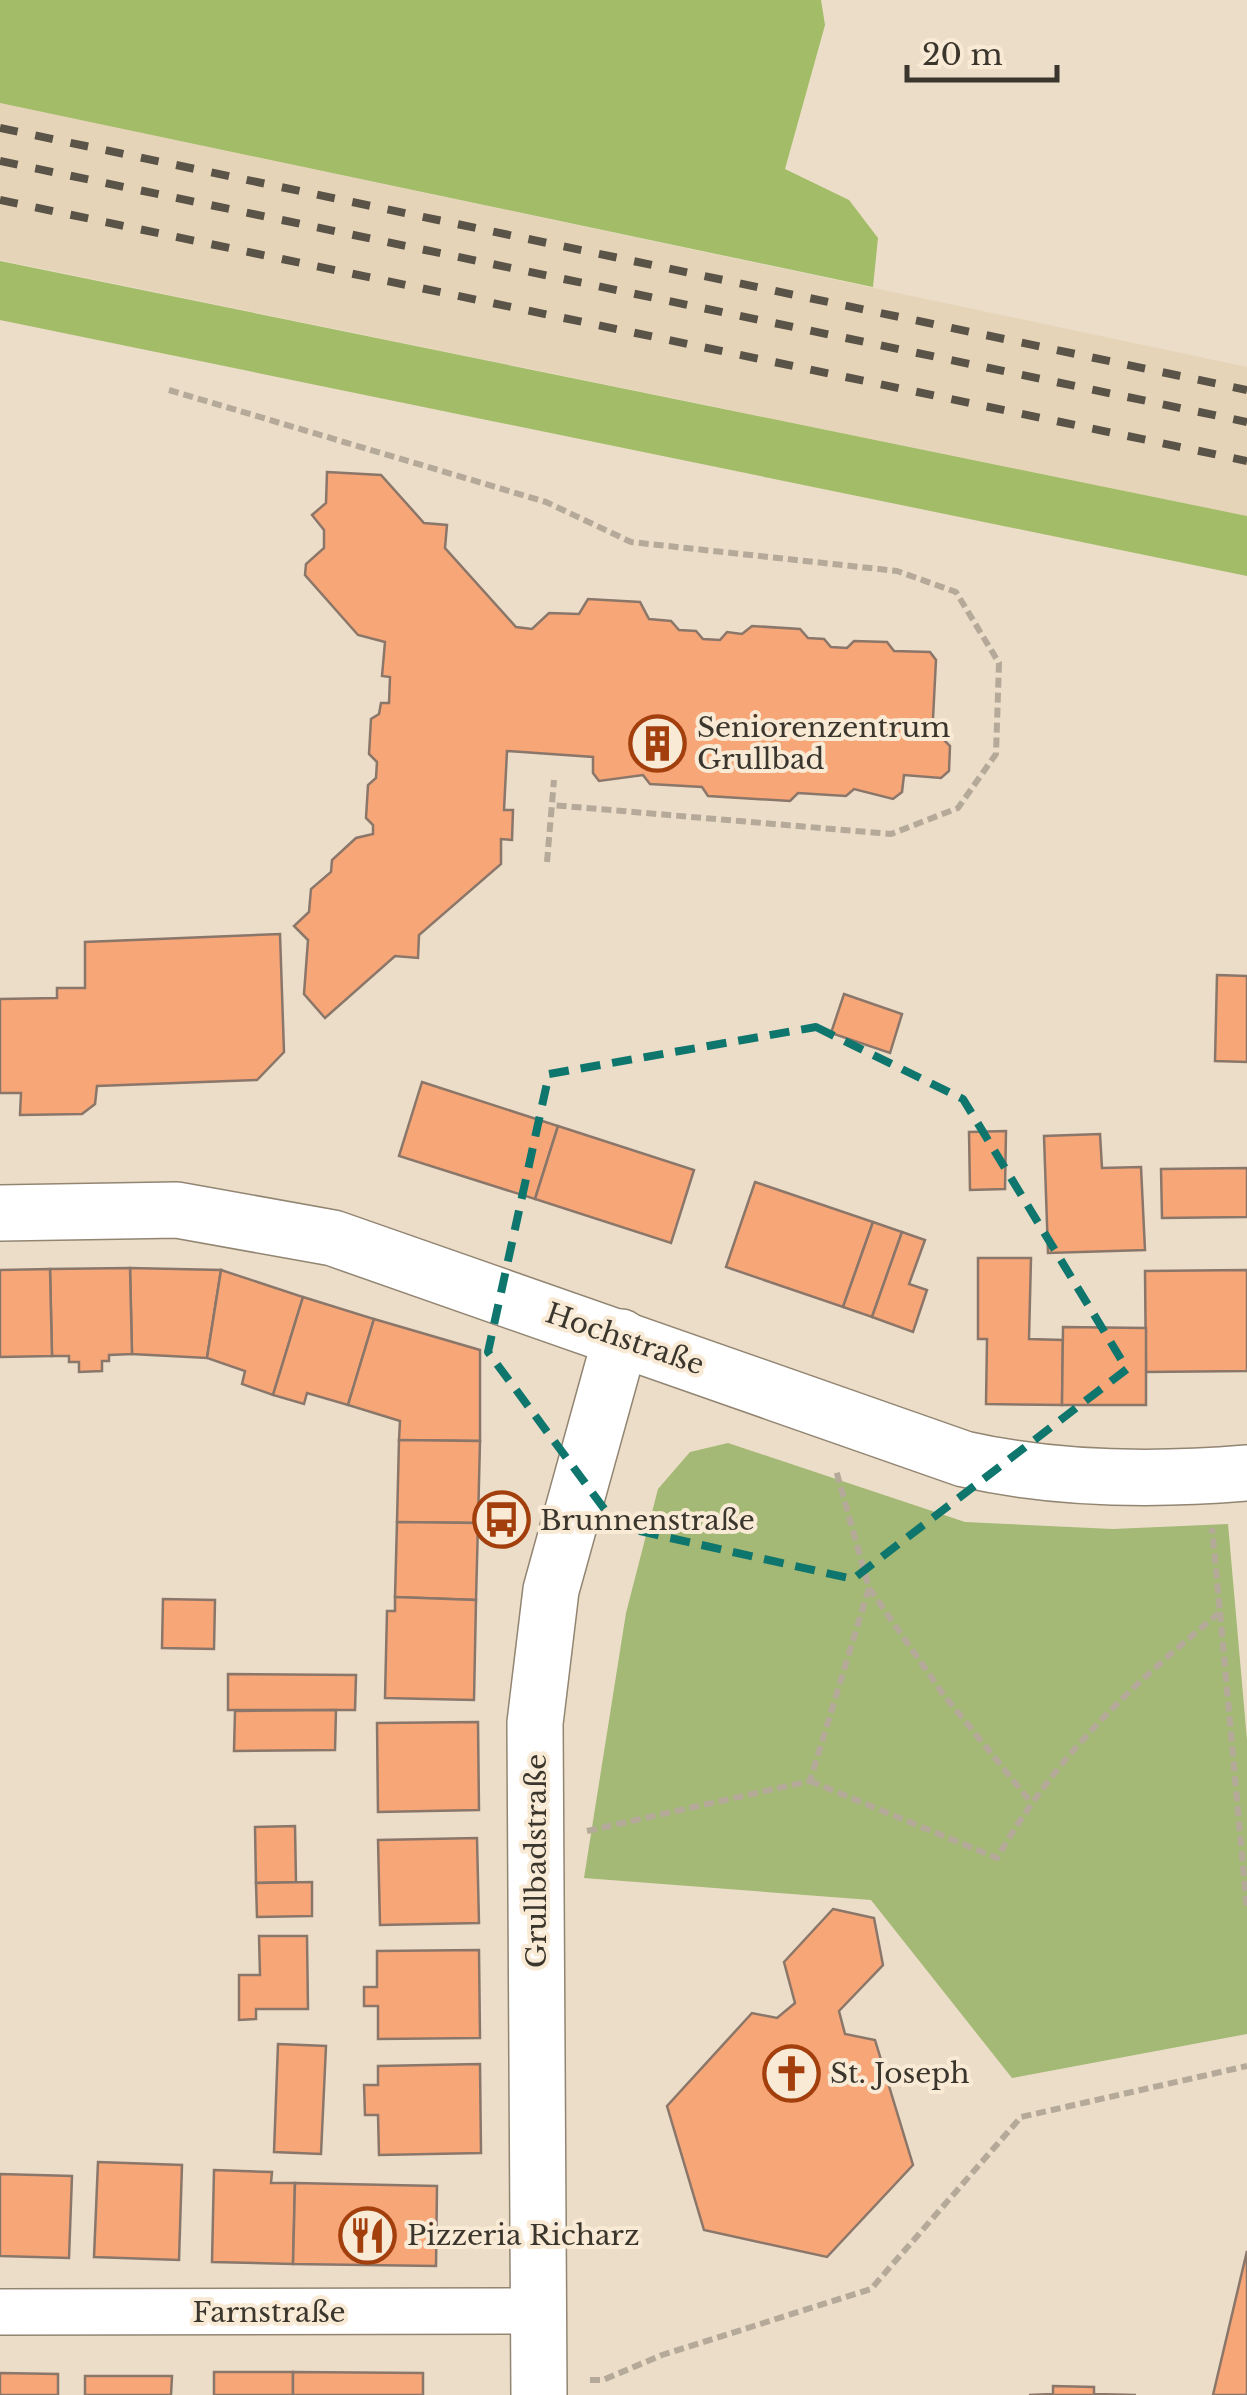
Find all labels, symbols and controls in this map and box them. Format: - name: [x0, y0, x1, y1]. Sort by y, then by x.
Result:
- scale bar: [907, 20, 1057, 82]
- text: 20 m: [922, 36, 1003, 73]
- place label: Seniorenzentrum Grullbad: [697, 710, 950, 777]
- building icon: Seniorenzentrum Grullbad: [628, 713, 688, 773]
- street label: Hochstraße: [541, 1296, 709, 1382]
- bus stop icon: Brunnenstraße: [471, 1490, 531, 1550]
- place label: Brunnenstraße: [540, 1503, 755, 1538]
- street label: Grullbadstraße: [519, 1754, 554, 1968]
- church icon: St. Joseph: [761, 2043, 821, 2103]
- place label: St. Joseph: [830, 2056, 970, 2091]
- restaurant icon: Pizzeria Richarz: [338, 2205, 398, 2265]
- place label: Pizzeria Richarz: [407, 2218, 640, 2253]
- street label: Farnstraße: [192, 2295, 346, 2330]

